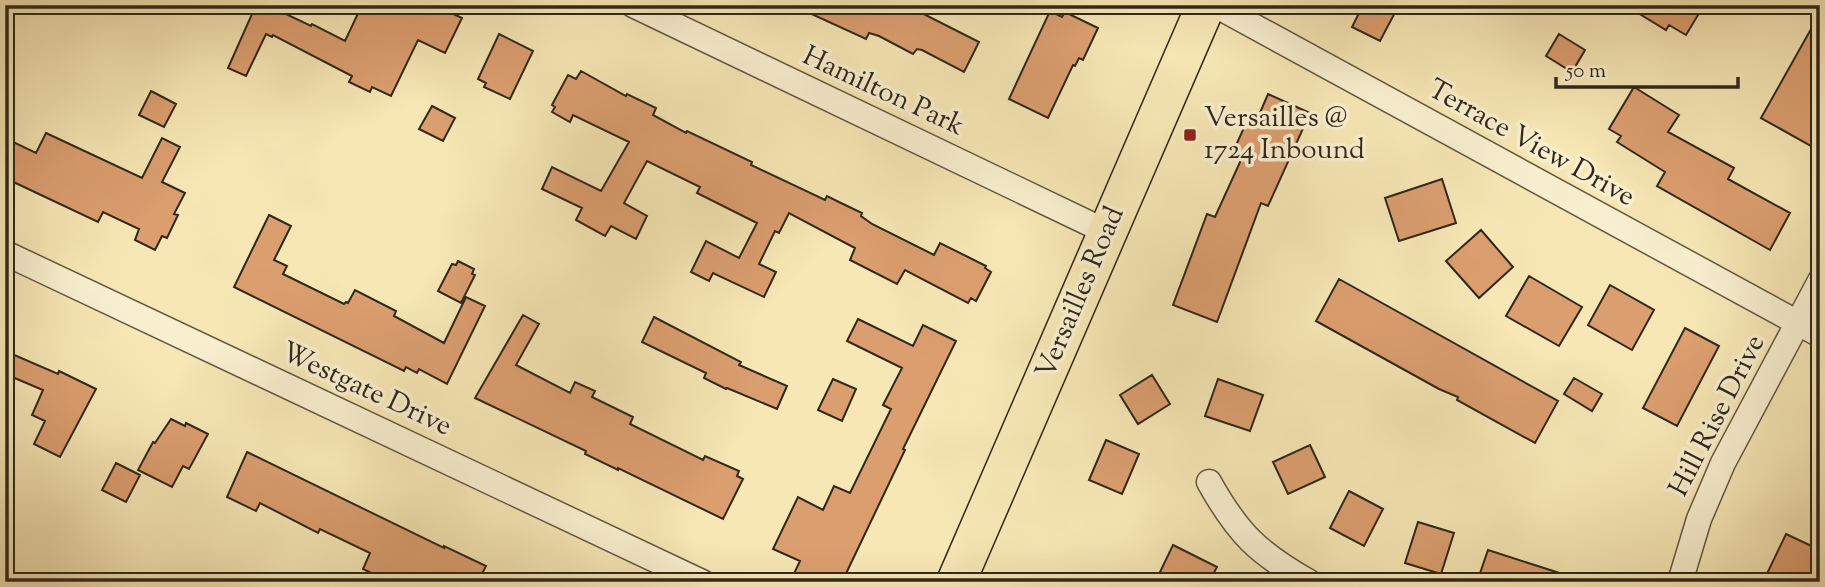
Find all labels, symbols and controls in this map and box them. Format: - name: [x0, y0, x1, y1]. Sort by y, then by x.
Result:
- street label: Hamilton Park: [795, 37, 971, 147]
- scale bar: [1556, 46, 1738, 90]
- text: 50 m: [1565, 57, 1606, 87]
- street label: Terrace View Drive: [1420, 70, 1642, 218]
- place label: Versailles @ 1724 Inbound: [1204, 99, 1365, 171]
- marker: Versailles @ 1724 Inbound: [1182, 127, 1198, 143]
- street label: Versailles Road: [1027, 201, 1135, 385]
- street label: Hill Rise Drive: [1660, 328, 1776, 504]
- street label: Westgate Drive: [274, 333, 458, 447]

